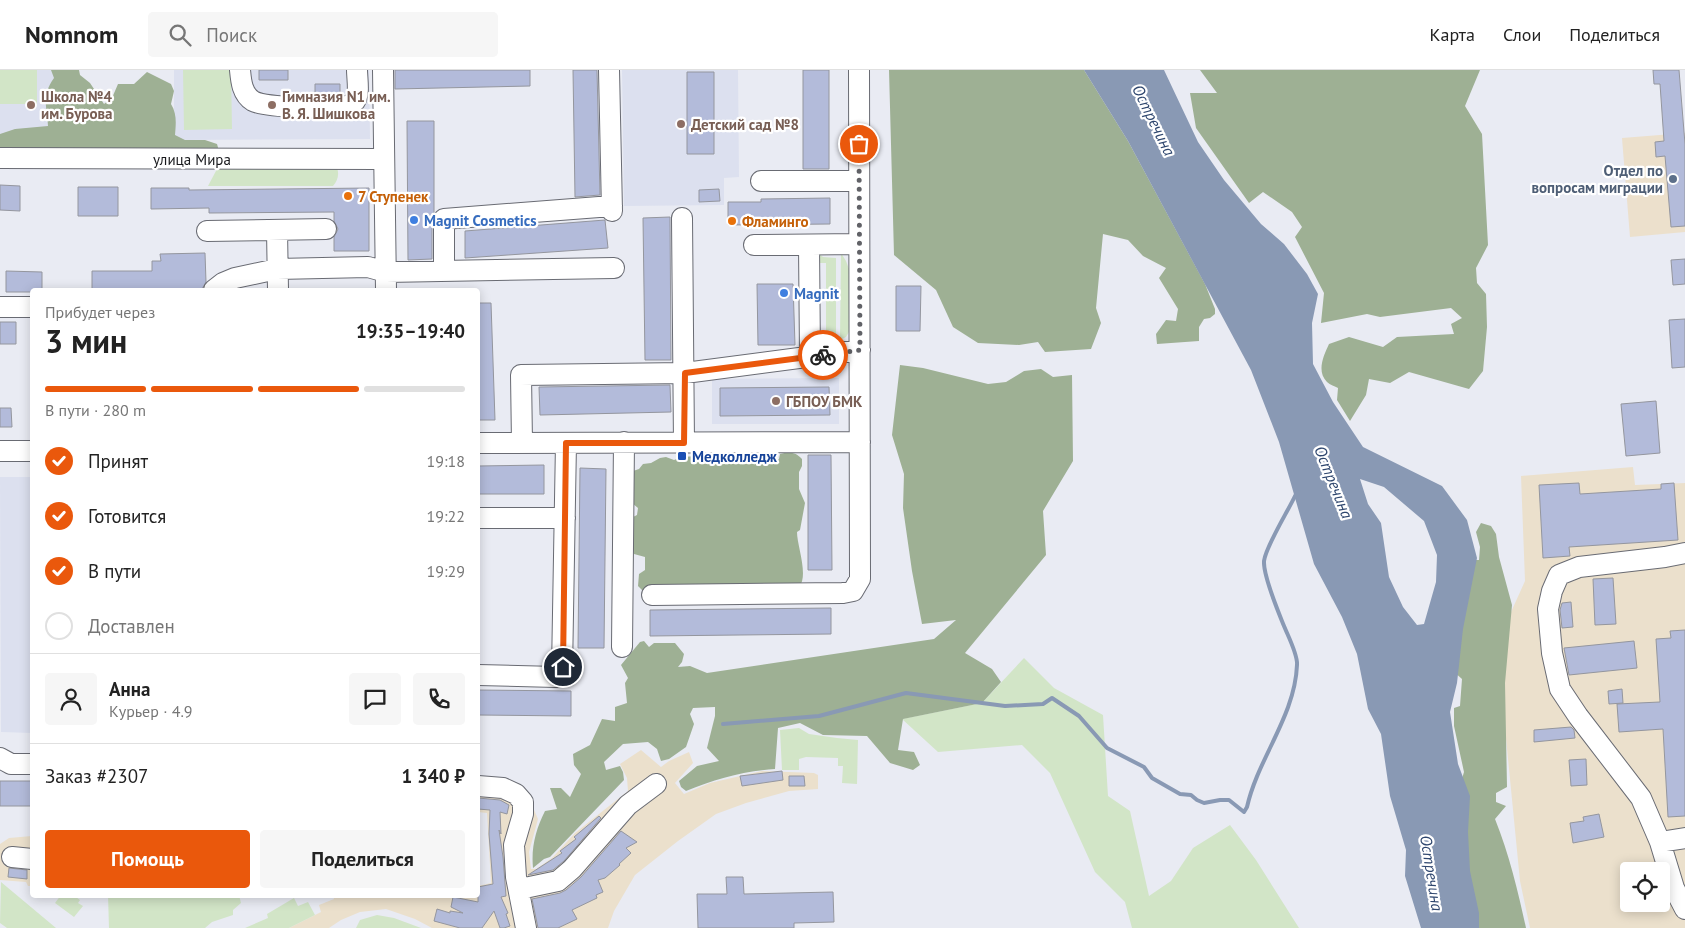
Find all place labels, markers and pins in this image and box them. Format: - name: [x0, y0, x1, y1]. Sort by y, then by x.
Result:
- place label: Школа №4 им. Бурова: [41, 87, 113, 123]
- place label: Гимназия N1 им. В. Я. Шишкова: [282, 87, 391, 123]
- marker: Школа №4 им. Бурова: [25, 99, 37, 111]
- marker: Гимназия N1 им. В. Я. Шишкова: [266, 99, 278, 111]
- place label: Детский сад №8: [691, 115, 799, 134]
- marker: Детский сад №8: [675, 118, 687, 130]
- pin: [838, 123, 880, 165]
- place label: Отдел по вопросам миграции: [1531, 161, 1663, 197]
- marker: Отдел по вопросам миграции: [1667, 173, 1679, 185]
- place label: 7 Ступенек: [358, 187, 429, 206]
- marker: 7 Ступенек: [342, 190, 354, 202]
- place label: Magnit Cosmetics: [424, 211, 537, 230]
- place label: Фламинго: [742, 212, 809, 231]
- marker: Magnit Cosmetics: [408, 214, 420, 226]
- marker: Фламинго: [726, 215, 738, 227]
- place label: Magnit: [794, 284, 840, 303]
- marker: Magnit: [778, 287, 790, 299]
- place label: ГБПОУ БМК: [786, 392, 863, 411]
- marker: ГБПОУ БМК: [770, 395, 782, 407]
- place label: Медколледж: [692, 447, 778, 466]
- marker: Медколледж: [676, 450, 688, 462]
- pin: [542, 646, 584, 688]

